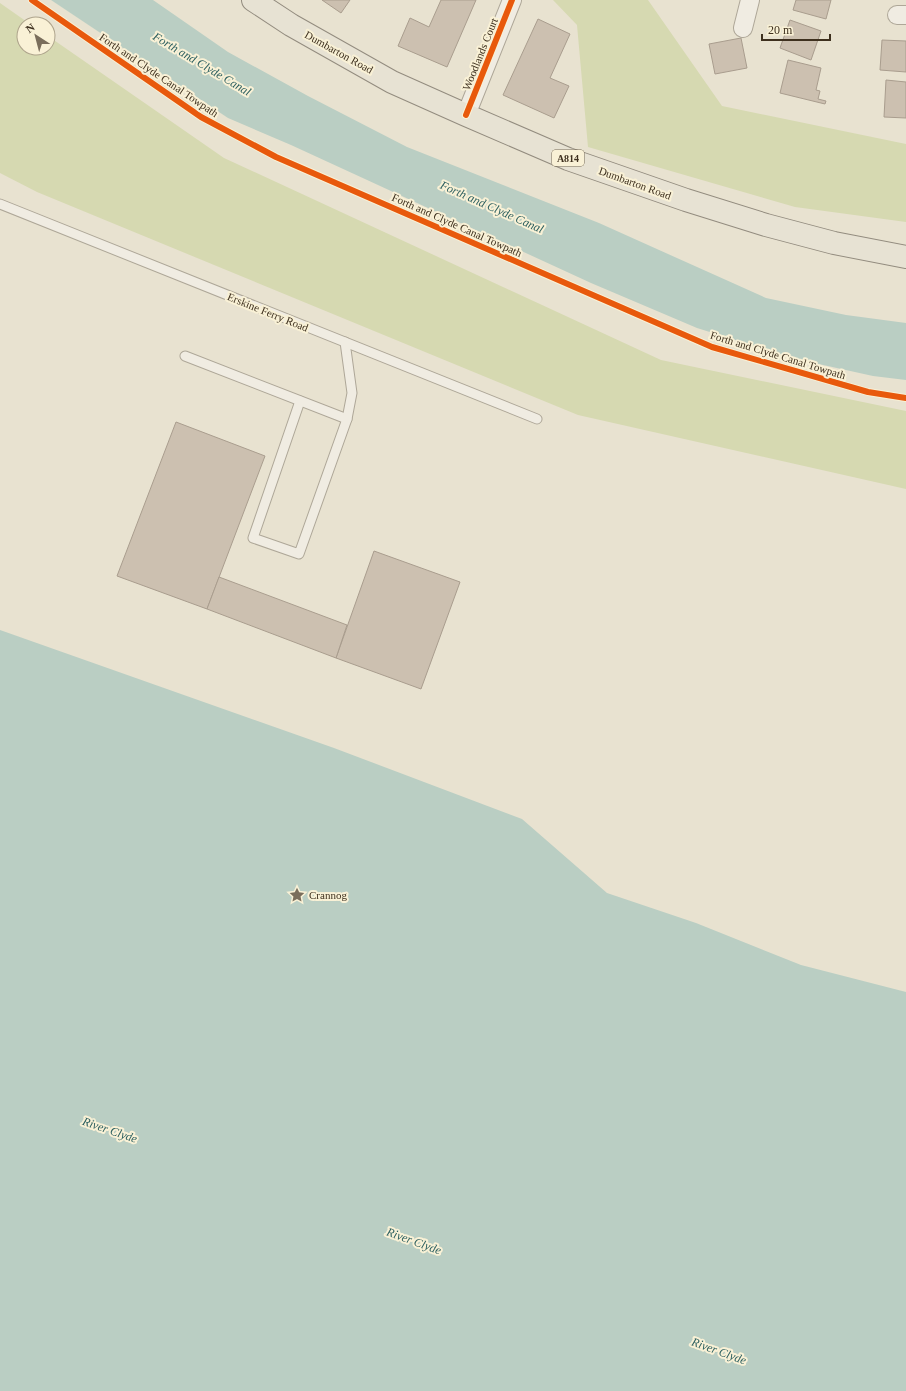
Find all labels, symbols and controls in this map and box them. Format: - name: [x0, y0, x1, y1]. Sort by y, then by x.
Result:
- north arrow: [16, 16, 56, 56]
- street label: Woodlands Court: [460, 16, 500, 92]
- scale bar: [762, 16, 830, 42]
- text: N: [23, 21, 37, 35]
- text: 20 m: [768, 23, 793, 37]
- street label: Dumbarton Road: [303, 28, 376, 76]
- water label: Forth and Clyde Canal: [150, 29, 254, 99]
- street label: Forth and Clyde Canal Towpath: [97, 31, 221, 120]
- road number: A814: [552, 150, 584, 166]
- street label: Dumbarton Road: [597, 164, 673, 202]
- water label: Forth and Clyde Canal: [437, 177, 546, 236]
- street label: Forth and Clyde Canal Towpath: [390, 191, 524, 259]
- street label: Erskine Ferry Road: [226, 290, 311, 334]
- street label: Forth and Clyde Canal Towpath: [709, 329, 848, 381]
- place icon: Crannog: [288, 886, 306, 904]
- place label: Crannog: [309, 889, 347, 901]
- water label: River Clyde: [80, 1114, 140, 1146]
- water label: River Clyde: [384, 1224, 444, 1258]
- water label: River Clyde: [689, 1334, 749, 1368]

